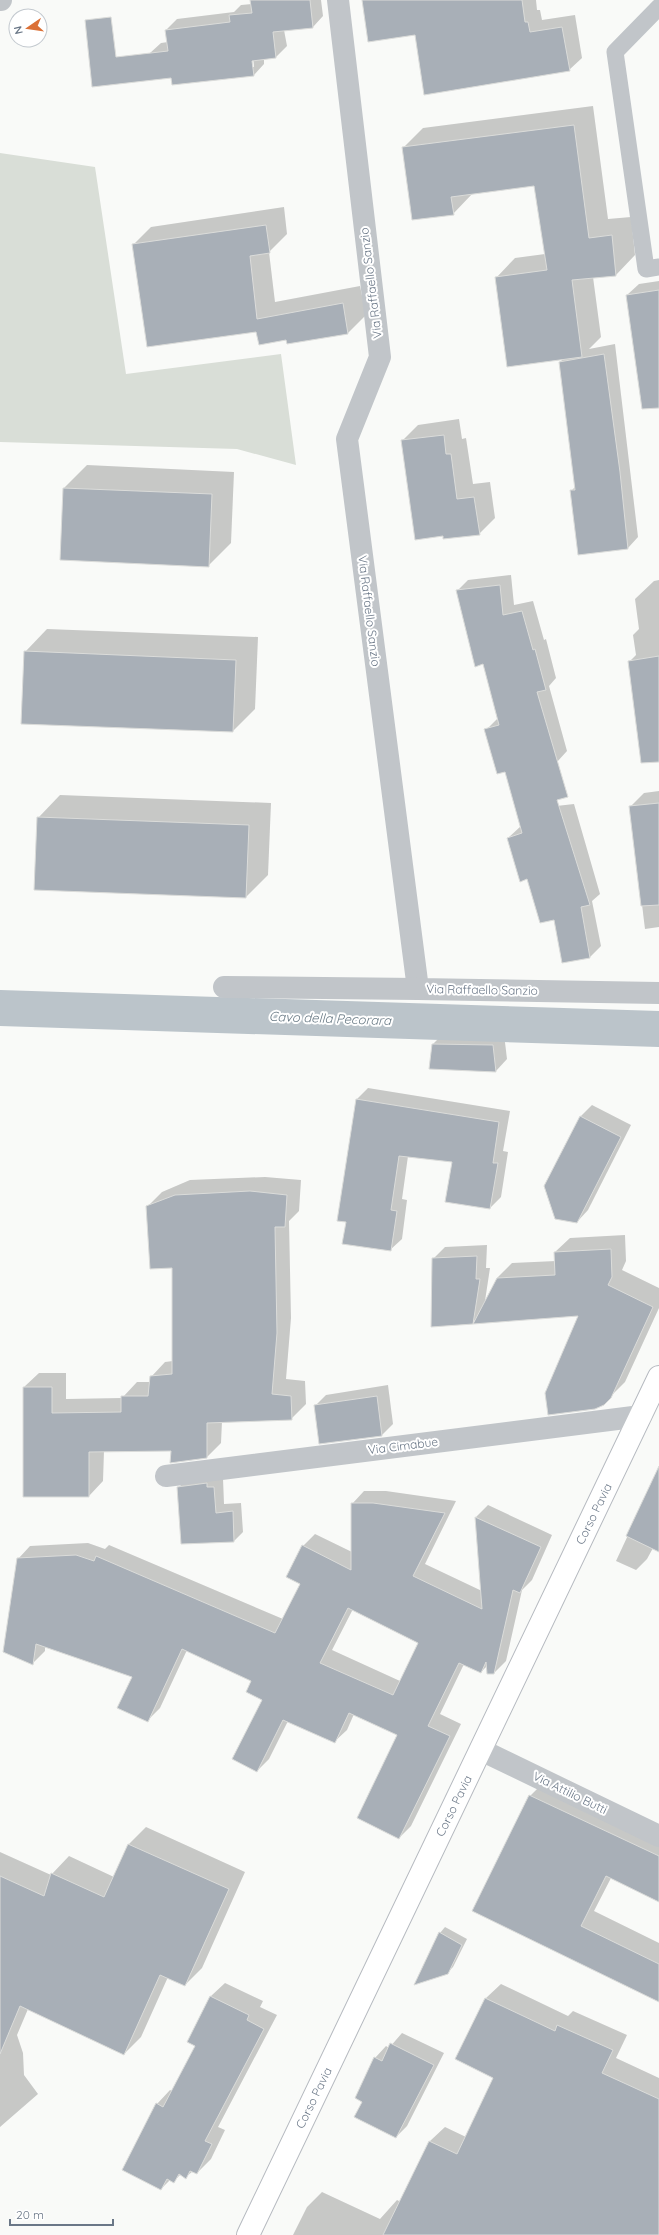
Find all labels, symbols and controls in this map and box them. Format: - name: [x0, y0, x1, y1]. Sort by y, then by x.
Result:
- north arrow: [8, 8, 48, 48]
- text: N: [11, 25, 26, 36]
- street label: Via Raffaello Sanzio: [356, 227, 385, 339]
- street label: Via Raffaello Sanzio: [355, 555, 384, 667]
- street label: Via Raffaello Sanzio: [426, 981, 538, 998]
- water label: Cavo della Pecorara: [269, 1008, 392, 1028]
- street label: Via Cimabue: [367, 1434, 439, 1457]
- street label: Corso Pavia: [572, 1481, 615, 1547]
- street label: Via Attilio Butti: [531, 1768, 610, 1817]
- street label: Corso Pavia: [432, 1773, 475, 1839]
- street label: Corso Pavia: [292, 2065, 335, 2131]
- scale bar: [10, 2201, 113, 2227]
- text: 20 m: [16, 2207, 44, 2222]

